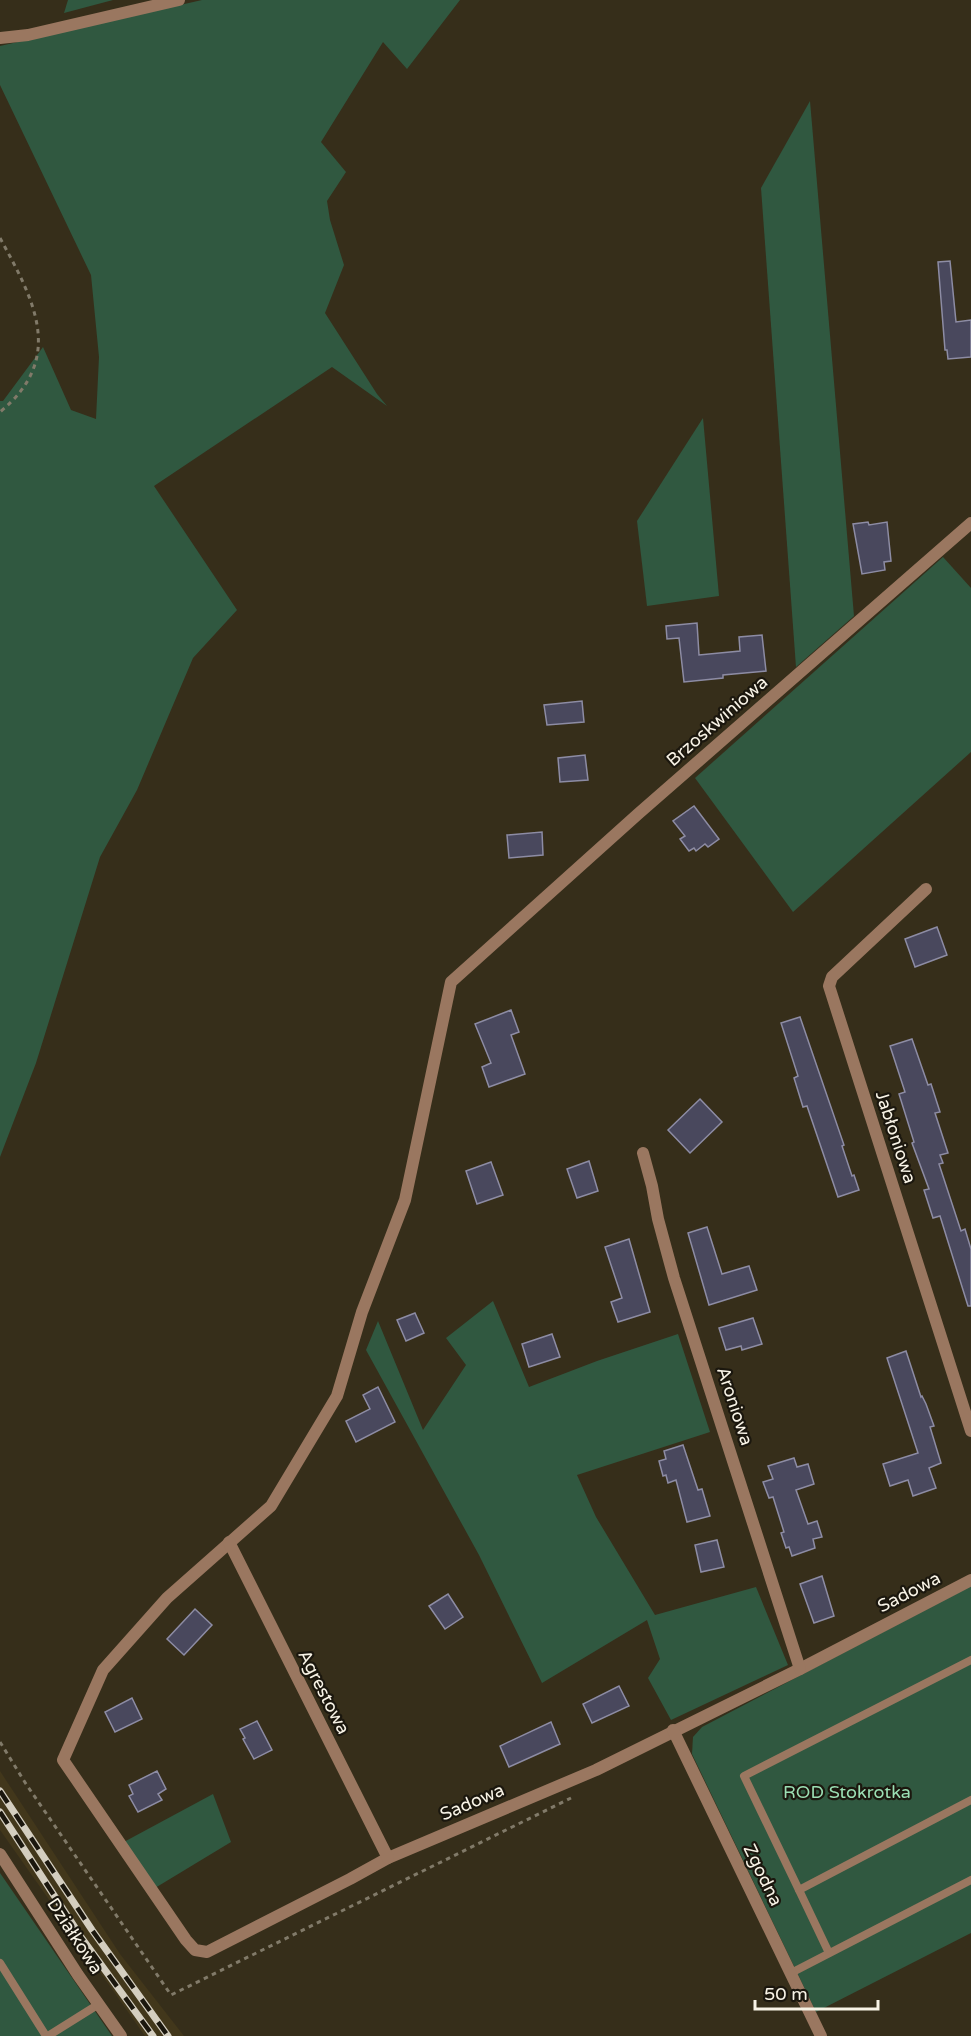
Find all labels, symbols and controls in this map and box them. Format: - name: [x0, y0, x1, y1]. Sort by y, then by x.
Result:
- street label: Brzoskwiniowa: [662, 671, 772, 771]
- street label: Jabłoniowa: [871, 1088, 921, 1186]
- street label: Aroniowa: [712, 1364, 758, 1448]
- street label: Sadowa: [874, 1567, 944, 1617]
- street label: Agrestowa: [293, 1646, 355, 1738]
- street label: Sadowa: [437, 1779, 507, 1825]
- park label: ROD Stokrotka: [783, 1781, 911, 1803]
- street label: Zgodna: [739, 1840, 787, 1910]
- street label: Działkowa: [42, 1894, 108, 1978]
- scale bar: [755, 1973, 878, 2011]
- text: 50 m: [764, 1983, 808, 2005]

